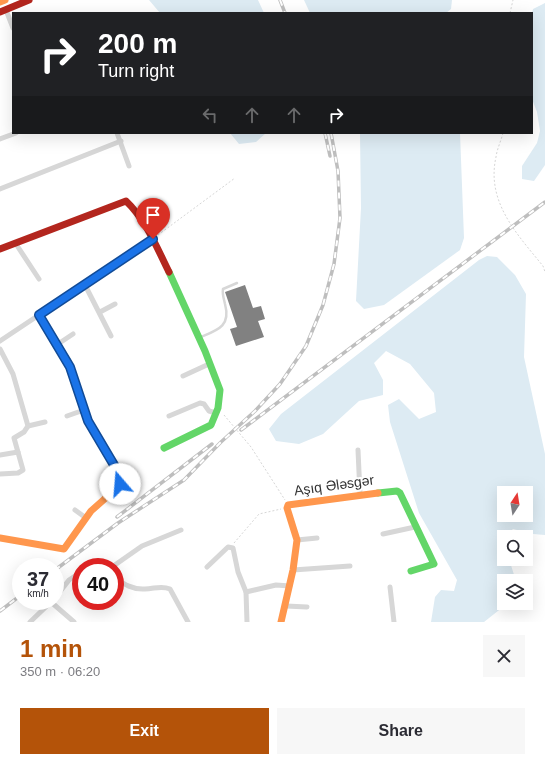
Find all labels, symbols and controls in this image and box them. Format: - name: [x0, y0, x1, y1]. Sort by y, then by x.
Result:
- icon: right: [32, 28, 84, 80]
- text: 200 m: [98, 28, 177, 59]
- text: Turn right: [98, 61, 174, 81]
- icon: left: [199, 104, 221, 126]
- icon: ahead: [241, 104, 263, 126]
- icon: ahead: [283, 104, 305, 126]
- icon: right: [325, 104, 347, 126]
- pin: [136, 198, 170, 239]
- icon: arrive: [142, 204, 164, 226]
- position arrow: [99, 463, 141, 505]
- street label: Aşıq Ələsgər: [293, 471, 375, 499]
- north arrow: [497, 486, 533, 522]
- map controls: [497, 486, 533, 610]
- button: search: [497, 530, 533, 566]
- speed limit sign: 40: [72, 558, 124, 610]
- text: 37: [27, 568, 49, 590]
- button: layers: [497, 574, 533, 610]
- text: km/h: [27, 588, 49, 599]
- text: 1 min: [20, 635, 83, 662]
- button: close: [483, 635, 525, 677]
- text: 350 m · 06:20: [20, 664, 100, 679]
- button: Exit: [20, 708, 269, 754]
- button: Share: [277, 708, 525, 754]

